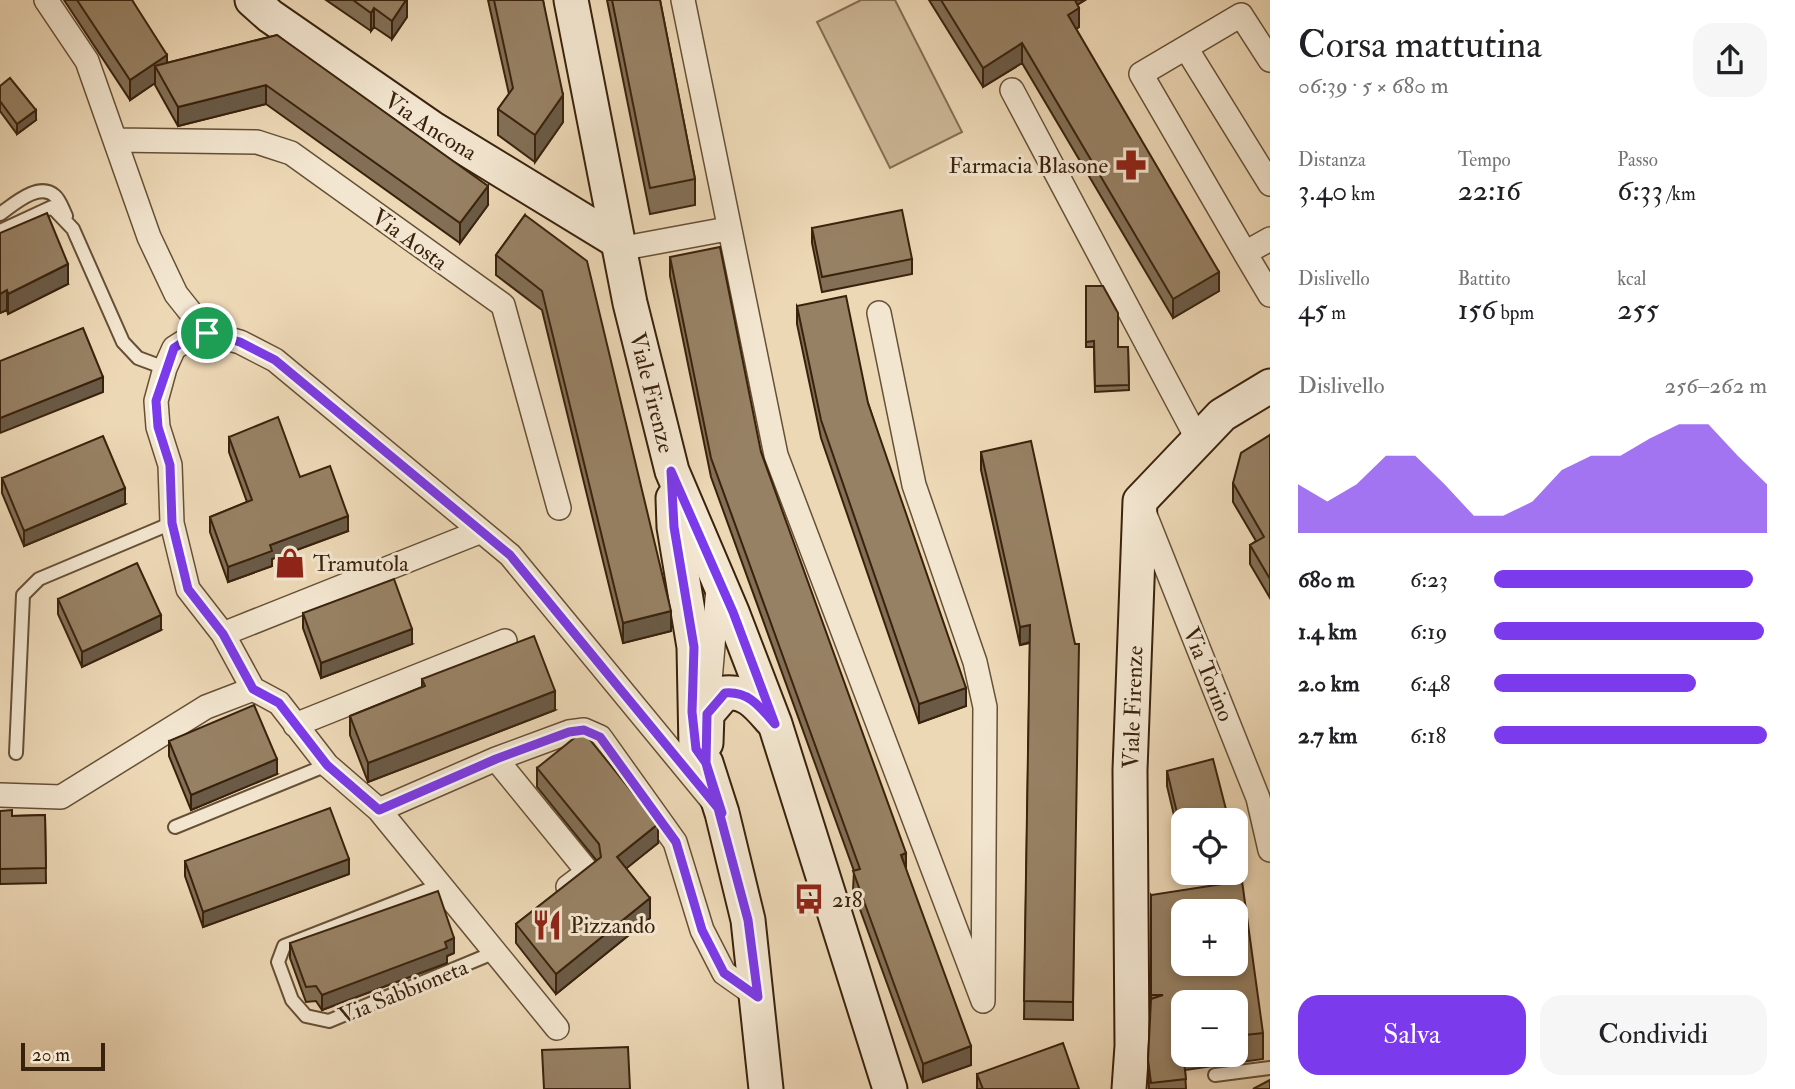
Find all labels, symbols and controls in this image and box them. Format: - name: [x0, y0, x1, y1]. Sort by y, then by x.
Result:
- text: Corsa mattutina: [1298, 21, 1542, 69]
- button: share: [1693, 23, 1767, 97]
- text: 06:39 · 5 × 680 m: [1298, 71, 1449, 100]
- street label: Via Ancona: [379, 86, 483, 167]
- pharmacy icon: Farmacia Blasone: [1114, 148, 1148, 182]
- text: Distanza: [1298, 148, 1366, 172]
- text: Tempo: [1458, 148, 1511, 172]
- text: Passo: [1617, 148, 1658, 172]
- place label: Farmacia Blasone: [948, 151, 1108, 180]
- text: 3.40: [1298, 172, 1347, 209]
- text: 22:16: [1458, 172, 1521, 209]
- text: 6:33: [1617, 172, 1663, 209]
- text: km: [1347, 182, 1375, 206]
- text: /km: [1663, 182, 1696, 206]
- street label: Via Aosta: [366, 202, 454, 277]
- text: Dislivello: [1298, 267, 1370, 291]
- text: Battito: [1458, 267, 1510, 291]
- text: kcal: [1617, 267, 1646, 291]
- text: 45: [1298, 291, 1327, 328]
- text: 156: [1458, 291, 1497, 328]
- text: 255: [1617, 291, 1659, 328]
- text: m: [1327, 301, 1346, 325]
- text: bpm: [1497, 301, 1534, 325]
- pin: [177, 303, 237, 363]
- icon: arrive: [188, 314, 226, 352]
- street label: Viale Firenze: [623, 329, 681, 456]
- text: Dislivello: [1298, 371, 1385, 400]
- text: 256–262 m: [1665, 371, 1767, 400]
- shop icon: Tramutola: [273, 546, 307, 580]
- place label: Tramutola: [313, 549, 409, 578]
- text: 680 m: [1298, 565, 1355, 594]
- text: 6:23: [1410, 565, 1448, 594]
- text: 1.4 km: [1298, 617, 1357, 646]
- text: 6:19: [1410, 617, 1447, 646]
- street label: Via Torino: [1176, 623, 1241, 726]
- street label: Viale Firenze: [1116, 645, 1150, 769]
- text: 2.0 km: [1298, 669, 1360, 698]
- text: 6:48: [1410, 669, 1450, 698]
- text: 2.7 km: [1298, 721, 1357, 750]
- text: 6:18: [1410, 721, 1446, 750]
- map controls: [1171, 808, 1248, 1067]
- button: locate: [1171, 808, 1248, 885]
- bus stop icon: 218: [792, 882, 826, 916]
- place label: 218: [832, 885, 863, 914]
- button: +: [1171, 899, 1248, 976]
- restaurant icon: Pizzando: [530, 908, 564, 942]
- place label: Pizzando: [570, 911, 655, 940]
- street label: Via Sabbioneta: [334, 952, 473, 1031]
- button: −: [1171, 990, 1248, 1067]
- button: Salva: [1298, 995, 1526, 1075]
- button: Condividi: [1540, 995, 1767, 1075]
- scale bar: [21, 1040, 105, 1072]
- text: 20 m: [32, 1043, 70, 1067]

